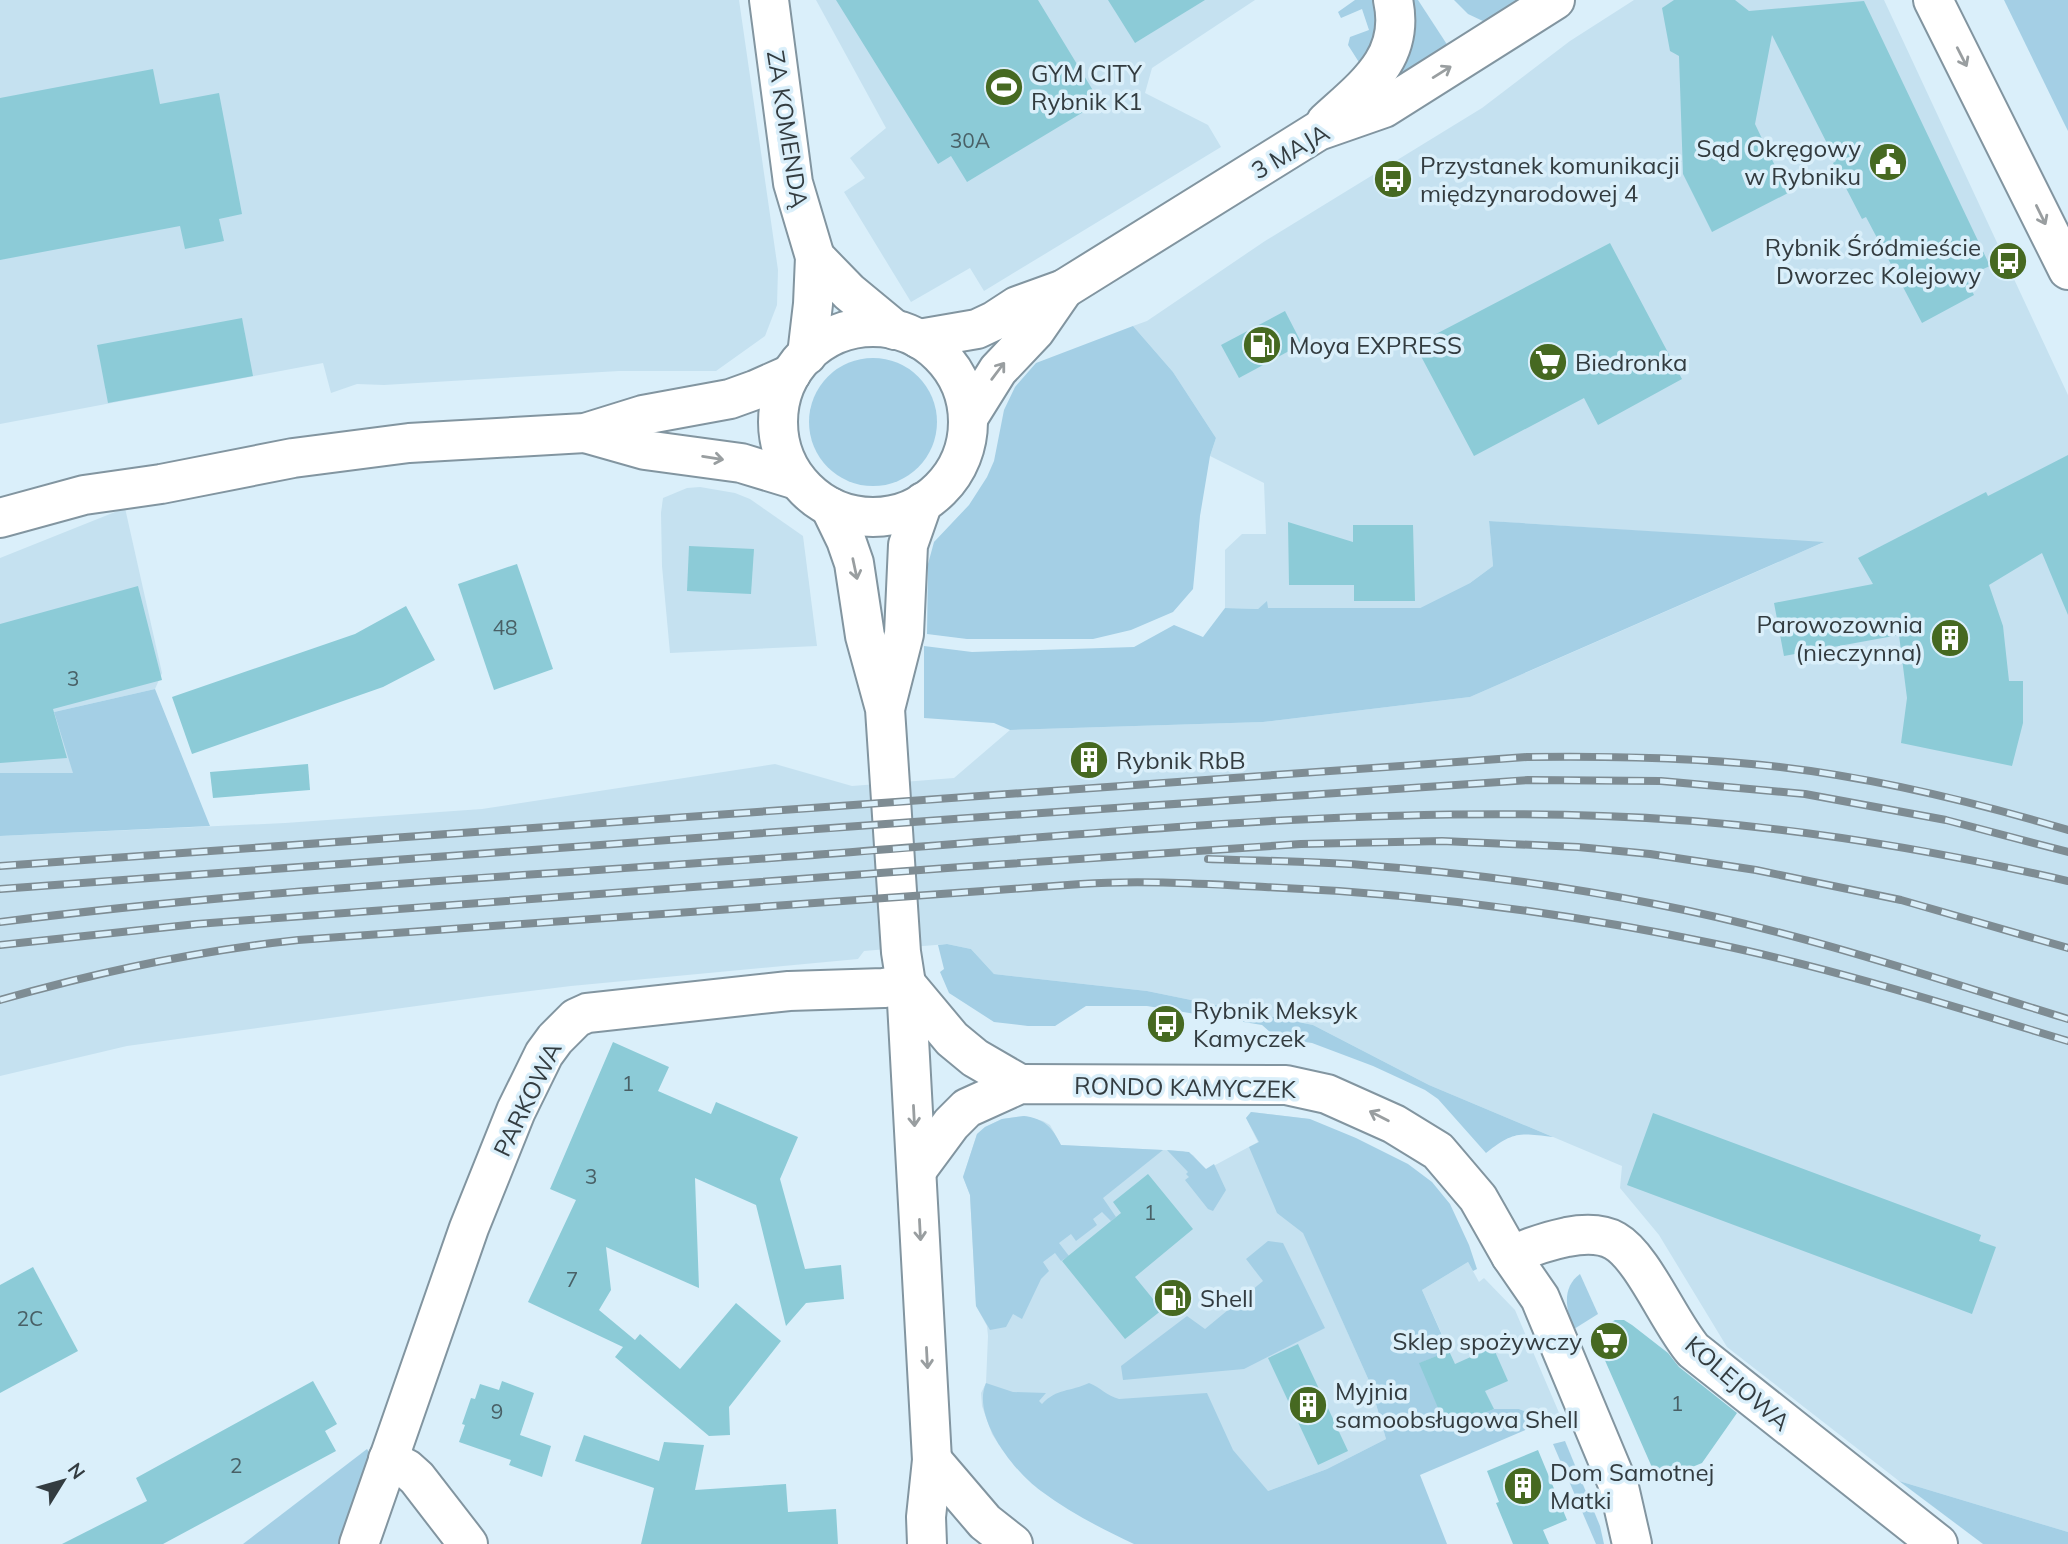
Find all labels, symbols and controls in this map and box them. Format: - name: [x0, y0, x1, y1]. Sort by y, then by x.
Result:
- one-way arrow: [1955, 47, 1969, 67]
- street label: ZA KOMENDĄ: [761, 48, 815, 211]
- place label: GYM CITY Rybnik K1: [1031, 58, 1143, 116]
- one-way arrow: [1432, 64, 1451, 79]
- sports icon: GYM CITY Rybnik K1: [983, 66, 1025, 108]
- street label: 3 MAJA: [1246, 117, 1335, 185]
- house number: 30A: [950, 127, 991, 153]
- place label: Sąd Okręgowy w Rybniku: [1697, 133, 1861, 191]
- public building icon: Sąd Okręgowy w Rybniku: [1867, 141, 1909, 183]
- place label: Przystanek komunikacji międzynarodowej 4: [1420, 150, 1680, 208]
- bus stop icon: Przystanek komunikacji międzynarodowej 4: [1372, 158, 1414, 200]
- one-way arrow: [2034, 204, 2048, 225]
- place label: Rybnik Śródmieście Dworzec Kolejowy: [1765, 232, 1981, 290]
- bus stop icon: Rybnik Śródmieście Dworzec Kolejowy: [1987, 240, 2029, 282]
- fuel station icon: Moya EXPRESS: [1241, 324, 1283, 366]
- place label: Moya EXPRESS: [1289, 330, 1462, 360]
- supermarket icon: Biedronka: [1527, 341, 1569, 383]
- place label: Biedronka: [1575, 347, 1687, 377]
- one-way arrow: [991, 362, 1005, 381]
- one-way arrow: [701, 452, 724, 465]
- one-way arrow: [848, 557, 862, 580]
- place label: Parowozownia (nieczynna): [1756, 609, 1923, 667]
- house number: 48: [492, 614, 518, 640]
- building icon: Parowozownia (nieczynna): [1929, 617, 1971, 659]
- house number: 3: [67, 665, 79, 691]
- building icon: Rybnik RbB: [1068, 739, 1110, 781]
- place label: Rybnik RbB: [1116, 745, 1245, 775]
- place label: Rybnik Meksyk Kamyczek: [1193, 995, 1358, 1053]
- bus stop icon: Rybnik Meksyk Kamyczek: [1145, 1003, 1187, 1045]
- street label: PARKOWA: [486, 1036, 568, 1161]
- house number: 1: [622, 1070, 634, 1096]
- street label: RONDO KAMYCZEK: [1074, 1070, 1297, 1104]
- one-way arrow: [907, 1104, 920, 1127]
- one-way arrow: [1369, 1109, 1390, 1123]
- house number: 3: [585, 1163, 597, 1189]
- house number: 1: [1144, 1199, 1156, 1225]
- one-way arrow: [913, 1218, 926, 1241]
- house number: 7: [566, 1266, 578, 1292]
- fuel station icon: Shell: [1152, 1277, 1194, 1319]
- place label: Shell: [1200, 1283, 1254, 1313]
- house number: 2C: [17, 1305, 43, 1331]
- supermarket icon: Sklep spożywczy: [1588, 1320, 1630, 1362]
- place label: Sklep spożywczy: [1392, 1326, 1582, 1356]
- street label: KOLEJOWA: [1679, 1329, 1797, 1437]
- one-way arrow: [920, 1346, 933, 1369]
- place label: Myjnia samoobsługowa Shell: [1335, 1376, 1578, 1434]
- building icon: Myjnia samoobsługowa Shell: [1287, 1384, 1329, 1426]
- house number: 1: [1671, 1390, 1683, 1416]
- house number: 9: [491, 1398, 503, 1424]
- north arrow: [28, 1446, 98, 1516]
- house number: 2: [230, 1452, 242, 1478]
- place label: Dom Samotnej Matki: [1550, 1457, 1714, 1515]
- text: N: [63, 1458, 90, 1484]
- building icon: Dom Samotnej Matki: [1502, 1465, 1544, 1507]

